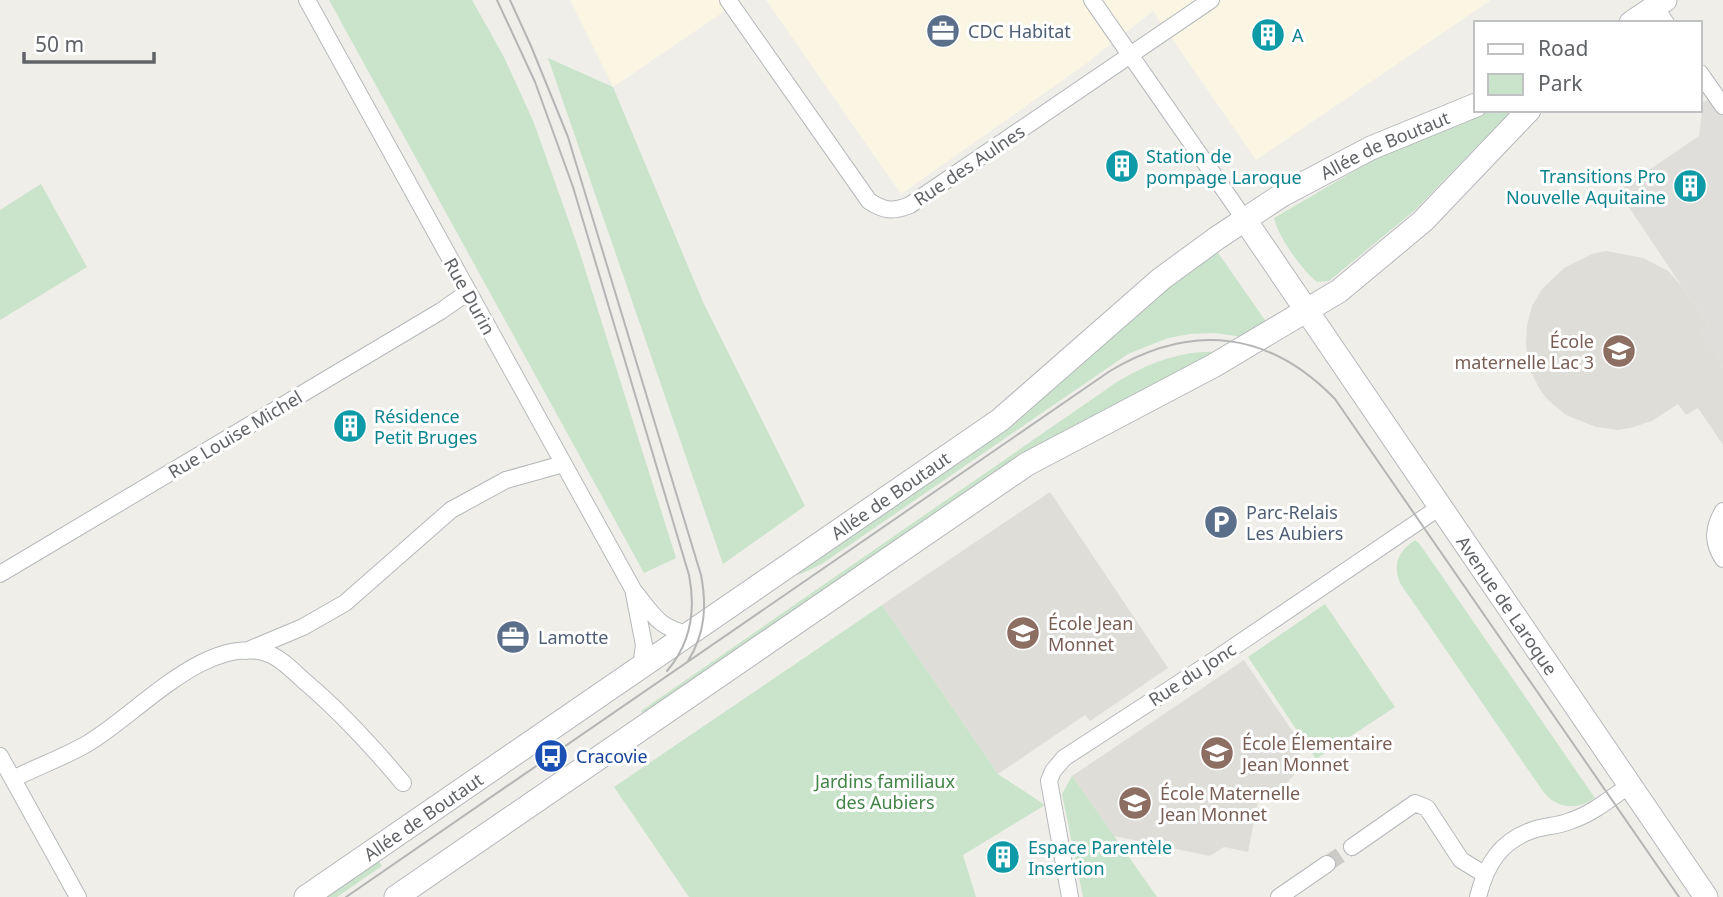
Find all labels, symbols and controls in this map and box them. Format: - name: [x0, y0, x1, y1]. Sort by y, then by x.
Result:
- office icon: CDC Habitat: [924, 12, 962, 50]
- building icon: A: [1249, 16, 1287, 54]
- place label: CDC Habitat: [968, 19, 1071, 43]
- scale bar: [24, 21, 154, 65]
- legend: [1474, 21, 1702, 112]
- place label: A: [1292, 23, 1304, 47]
- text: 50 m: [35, 30, 84, 58]
- text: Road: [1538, 34, 1588, 62]
- text: Park: [1538, 69, 1583, 97]
- street label: Allée de Boutaut: [1316, 105, 1453, 185]
- street label: Rue des Aulnes: [909, 119, 1029, 211]
- place label: Station de pompage Laroque: [1146, 144, 1302, 189]
- building icon: Station de pompage Laroque: [1103, 147, 1141, 185]
- place label: Transitions Pro Nouvelle Aquitaine: [1506, 164, 1666, 209]
- building icon: Transitions Pro Nouvelle Aquitaine: [1671, 167, 1709, 205]
- street label: Rue Durin: [439, 253, 501, 339]
- place label: École maternelle Lac 3: [1454, 329, 1594, 374]
- school or university icon: École maternelle Lac 3: [1600, 332, 1638, 370]
- street label: Rue Louise Michel: [164, 385, 306, 483]
- place label: Résidence Petit Bruges: [374, 404, 477, 449]
- building icon: Résidence Petit Bruges: [331, 407, 369, 445]
- street label: Allée de Boutaut: [826, 446, 955, 545]
- place label: Parc-Relais Les Aubiers: [1246, 500, 1343, 545]
- parking icon: Parc-Relais Les Aubiers: [1202, 503, 1240, 541]
- street label: Avenue de Laroque: [1451, 531, 1563, 680]
- place label: École Jean Monnet: [1048, 611, 1133, 656]
- school or university icon: École Jean Monnet: [1004, 614, 1042, 652]
- office icon: Lamotte: [494, 618, 532, 656]
- place label: Lamotte: [538, 625, 608, 649]
- street label: Rue du Jonc: [1144, 637, 1241, 711]
- place label: École Élementaire Jean Monnet: [1240, 731, 1392, 776]
- school or university icon: École Élementaire Jean Monnet: [1198, 734, 1236, 772]
- bus stop icon: Cracovie: [532, 737, 570, 775]
- place label: Cracovie: [576, 744, 648, 768]
- street label: Allée de Boutaut: [359, 767, 488, 866]
- park label: Jardins familiaux des Aubiers: [813, 769, 955, 814]
- place label: École Maternelle Jean Monnet: [1158, 781, 1300, 826]
- school or university icon: École Maternelle Jean Monnet: [1116, 784, 1154, 822]
- place label: Espace Parentèle Insertion: [1028, 835, 1172, 880]
- building icon: Espace Parentèle Insertion: [984, 838, 1022, 876]

